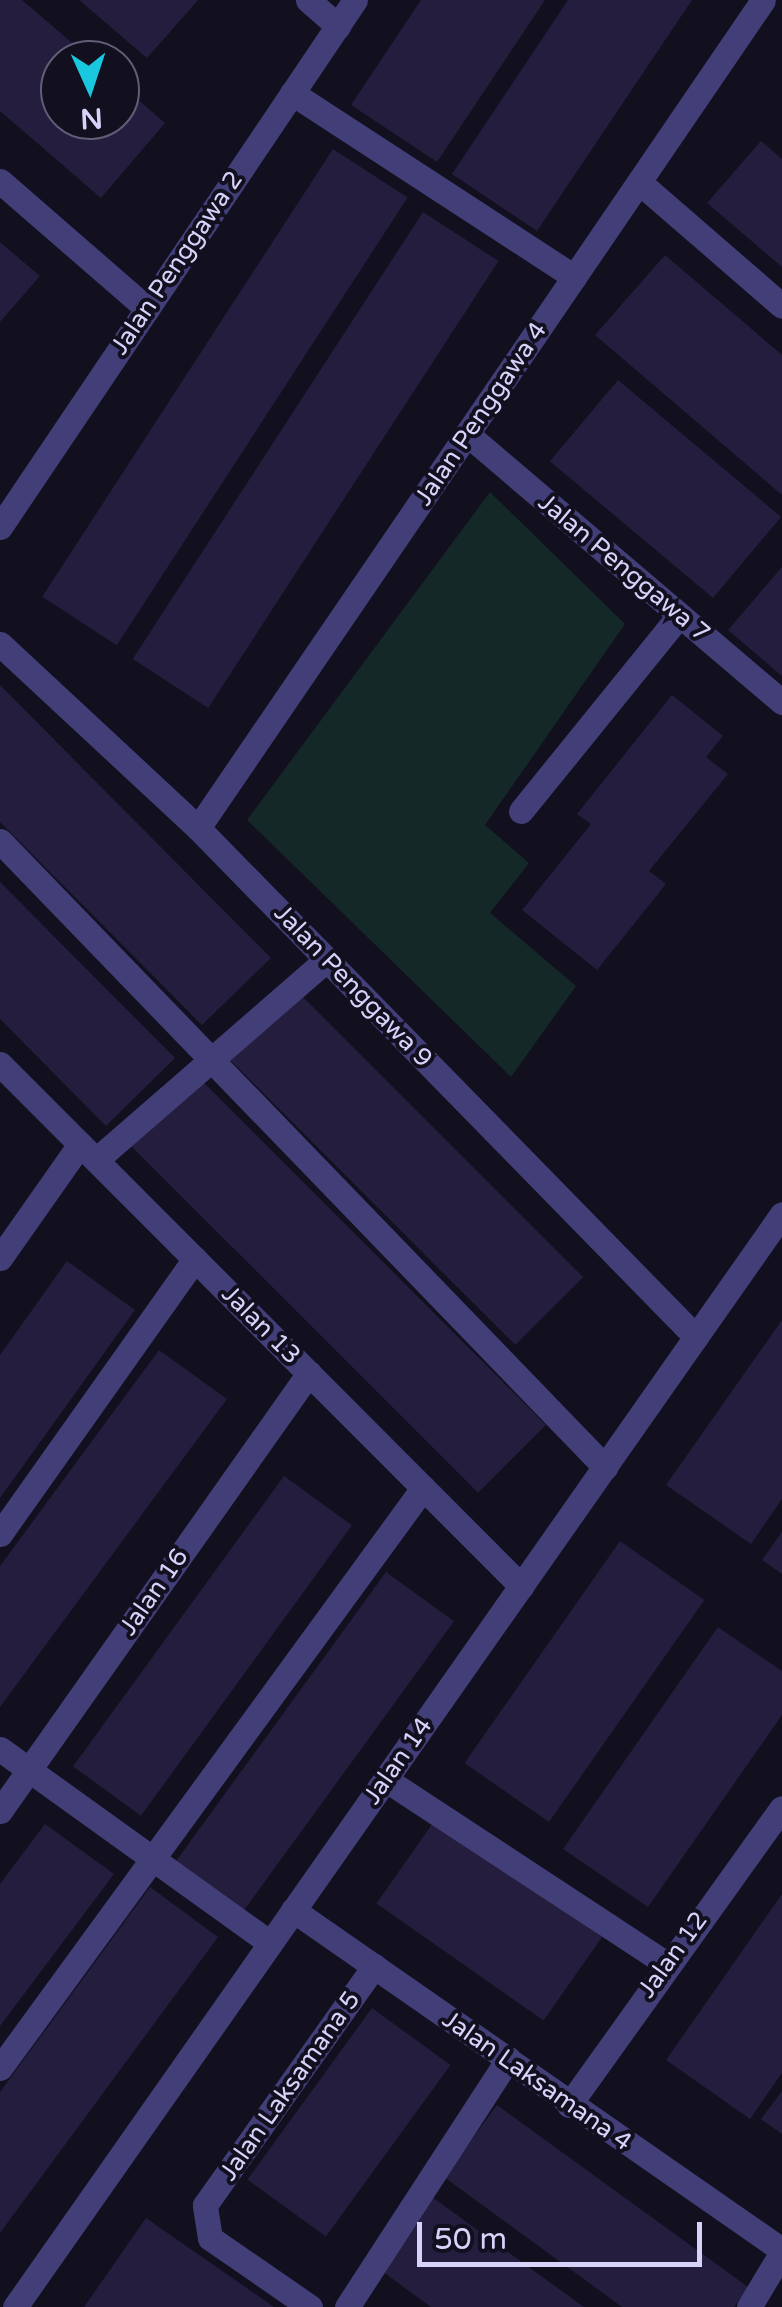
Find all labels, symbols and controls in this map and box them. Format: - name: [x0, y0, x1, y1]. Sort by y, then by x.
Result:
- north arrow: [40, 40, 140, 140]
- text: N: [79, 100, 104, 136]
- street label: Jalan Penggawa 2: [105, 166, 249, 360]
- street label: Jalan Penggawa 4: [409, 317, 553, 511]
- street label: Jalan Penggawa 7: [532, 487, 716, 649]
- street label: Jalan Penggawa 9: [268, 898, 438, 1074]
- street label: Jalan 13: [215, 1279, 307, 1371]
- street label: Jalan 16: [113, 1543, 195, 1641]
- street label: Jalan 14: [357, 1712, 439, 1810]
- street label: Jalan 12: [632, 1906, 714, 2004]
- street label: Jalan Laksamana 5: [213, 1986, 367, 2186]
- street label: Jalan Laksamana 4: [437, 2004, 637, 2158]
- scale bar: [422, 2202, 707, 2264]
- text: 50 m: [434, 2221, 507, 2258]

